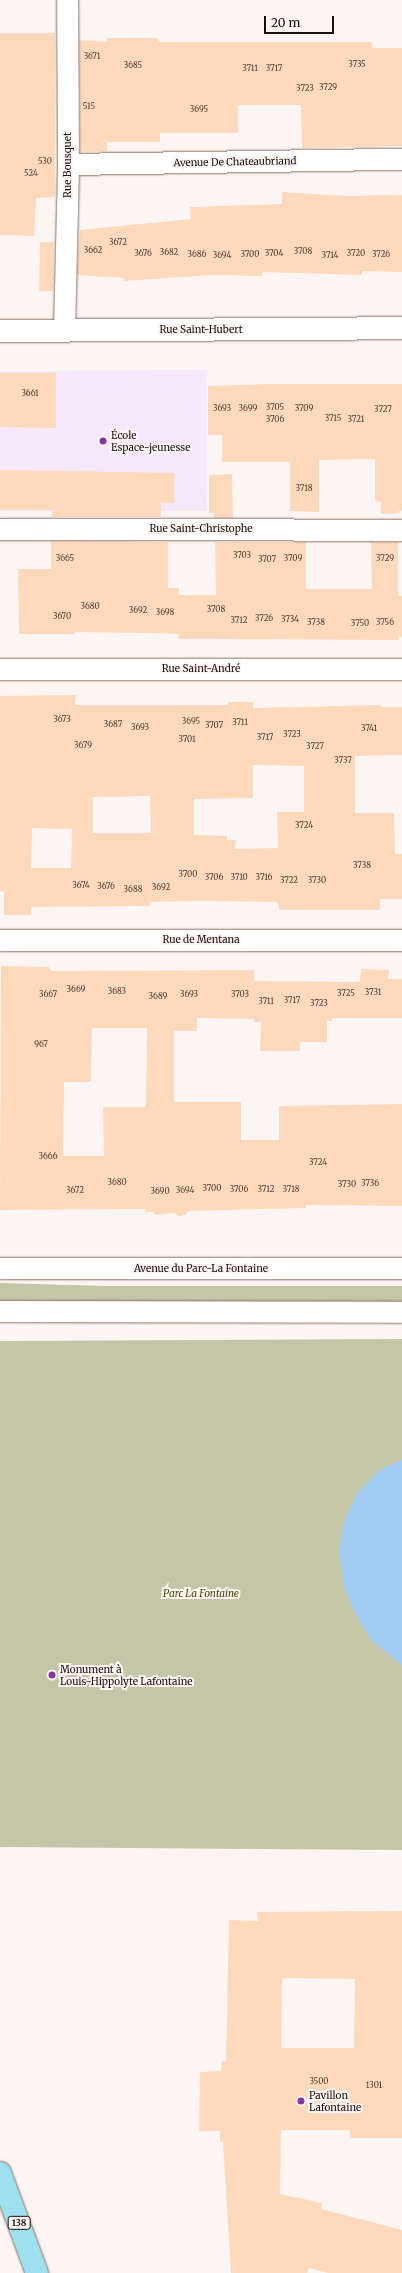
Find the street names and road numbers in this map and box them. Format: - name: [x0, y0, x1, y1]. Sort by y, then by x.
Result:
- street label: Rue Bousquet: [62, 132, 74, 198]
- street label: Avenue De Chateaubriand: [173, 155, 297, 169]
- street label: Rue Saint-Hubert: [159, 324, 243, 336]
- street label: Rue Saint-Christophe: [149, 523, 253, 535]
- street label: Rue Saint-André: [162, 663, 240, 675]
- street label: Rue de Mentana: [162, 934, 240, 946]
- street label: Avenue du Parc-La Fontaine: [134, 1263, 268, 1275]
- road number: 138: [7, 2216, 31, 2230]

